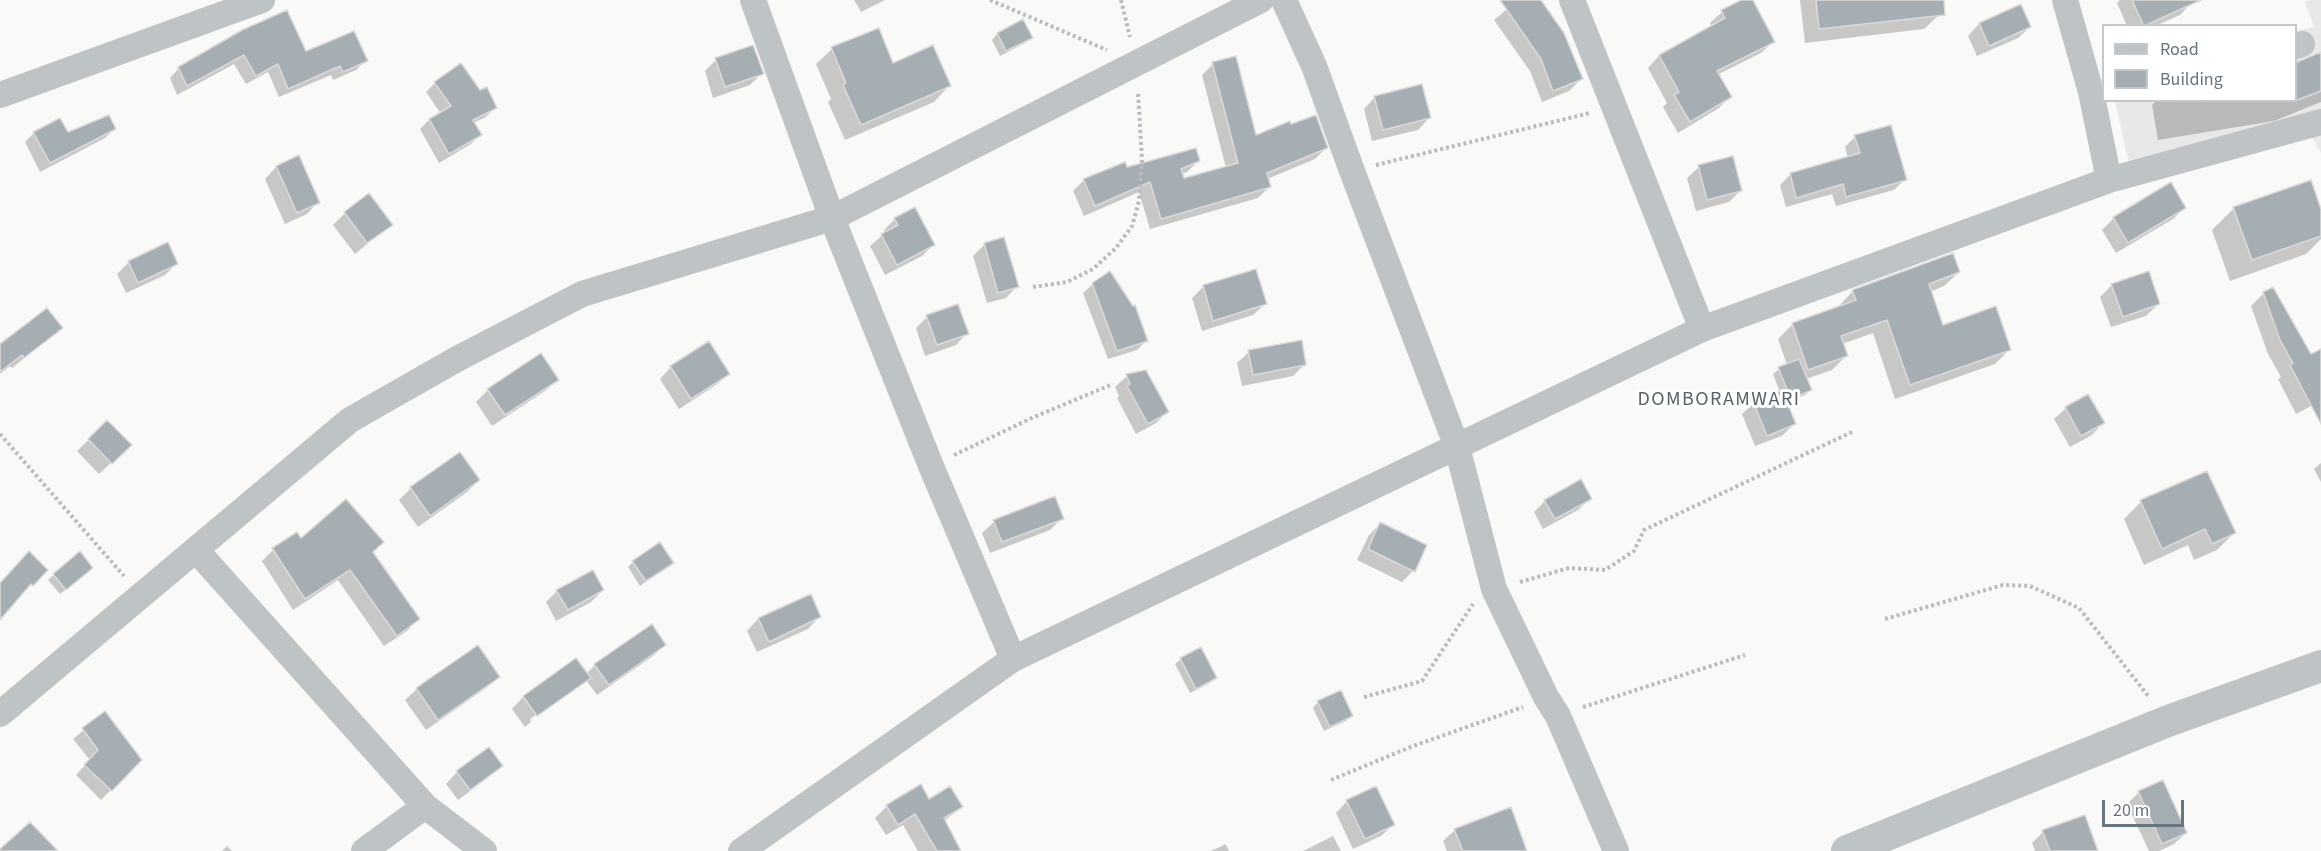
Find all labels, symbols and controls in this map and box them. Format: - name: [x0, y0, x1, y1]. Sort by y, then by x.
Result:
- legend: [2102, 24, 2297, 102]
- text: Road: [2160, 37, 2199, 62]
- text: Building: [2160, 67, 2223, 92]
- district label: DOMBORAMWARI: [1637, 389, 1801, 413]
- scale bar: [2105, 788, 2188, 826]
- text: 20 m: [2113, 798, 2149, 823]

